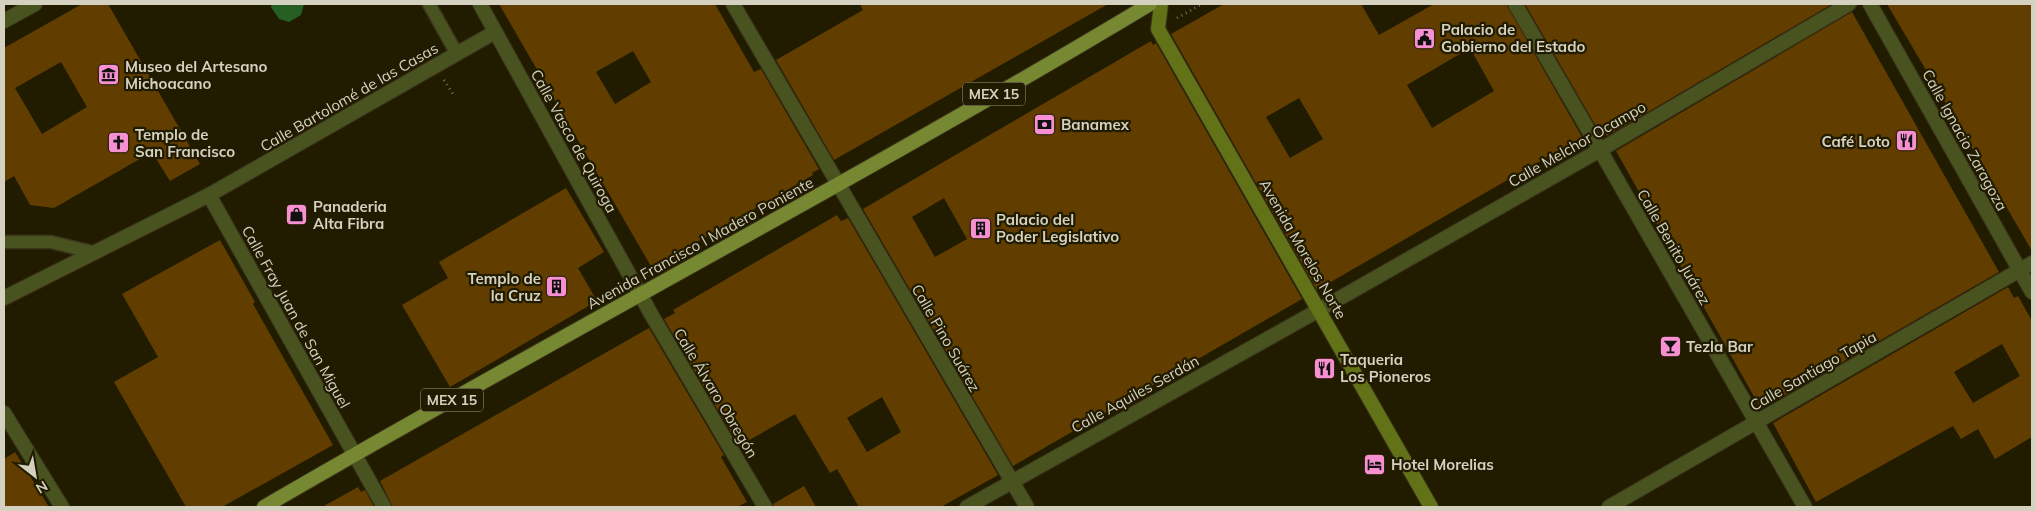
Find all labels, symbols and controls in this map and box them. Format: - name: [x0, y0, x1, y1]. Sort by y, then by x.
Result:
- place label: Palacio de Gobierno del Estado: [1441, 20, 1585, 56]
- public building icon: Palacio de Gobierno del Estado: [1413, 26, 1437, 50]
- street label: Calle Bartolomé de las Casas: [257, 38, 441, 156]
- place label: Museo del Artesano Michoacano: [125, 57, 268, 93]
- museum icon: Museo del Artesano Michoacano: [97, 63, 121, 87]
- street label: Calle Vasco de Quiroga: [527, 66, 621, 216]
- street label: Calle Ignacio Zaragoza: [1918, 66, 2012, 214]
- road number: MEX 15: [963, 82, 1025, 106]
- street label: Calle Melchor Ocampo: [1505, 97, 1649, 191]
- bank icon: Banamex: [1033, 112, 1057, 136]
- place label: Banamex: [1061, 115, 1130, 134]
- place label: Templo de San Francisco: [135, 125, 235, 161]
- restaurant icon: Café Loto: [1894, 129, 1918, 153]
- church icon: Templo de San Francisco: [107, 131, 131, 155]
- place label: Café Loto: [1821, 132, 1890, 151]
- street label: Avenida Francisco I Madero Poniente: [584, 173, 816, 313]
- street label: Avenida Morelos Norte: [1255, 176, 1351, 322]
- street label: Calle Benito Juárez: [1633, 186, 1715, 308]
- place label: Panaderia Alta Fibra: [313, 197, 387, 233]
- shop icon: Panaderia Alta Fibra: [285, 203, 309, 227]
- place label: Palacio del Poder Legislativo: [996, 210, 1119, 246]
- building icon: Palacio del Poder Legislativo: [968, 216, 992, 240]
- street label: Calle Fray Juan de San Miguel: [238, 222, 354, 412]
- place label: Templo de la Cruz: [467, 269, 541, 305]
- building icon: Templo de la Cruz: [545, 275, 569, 299]
- street label: Calle Pino Suárez: [907, 281, 985, 395]
- street label: Calle Álvaro Obregón: [670, 325, 762, 461]
- street label: Calle Santiago Tapia: [1746, 327, 1880, 415]
- bar icon: Tezla Bar: [1658, 334, 1682, 358]
- place label: Tezla Bar: [1686, 337, 1753, 356]
- place label: Taqueria Los Pioneros: [1340, 350, 1431, 386]
- street label: Calle Aquiles Serdán: [1068, 351, 1202, 437]
- restaurant icon: Taqueria Los Pioneros: [1312, 356, 1336, 380]
- road number: MEX 15: [421, 388, 483, 412]
- north arrow: [10, 451, 60, 501]
- hotel icon: Hotel Morelias: [1363, 452, 1387, 476]
- place label: Hotel Morelias: [1391, 455, 1494, 474]
- text: N: [33, 477, 51, 498]

